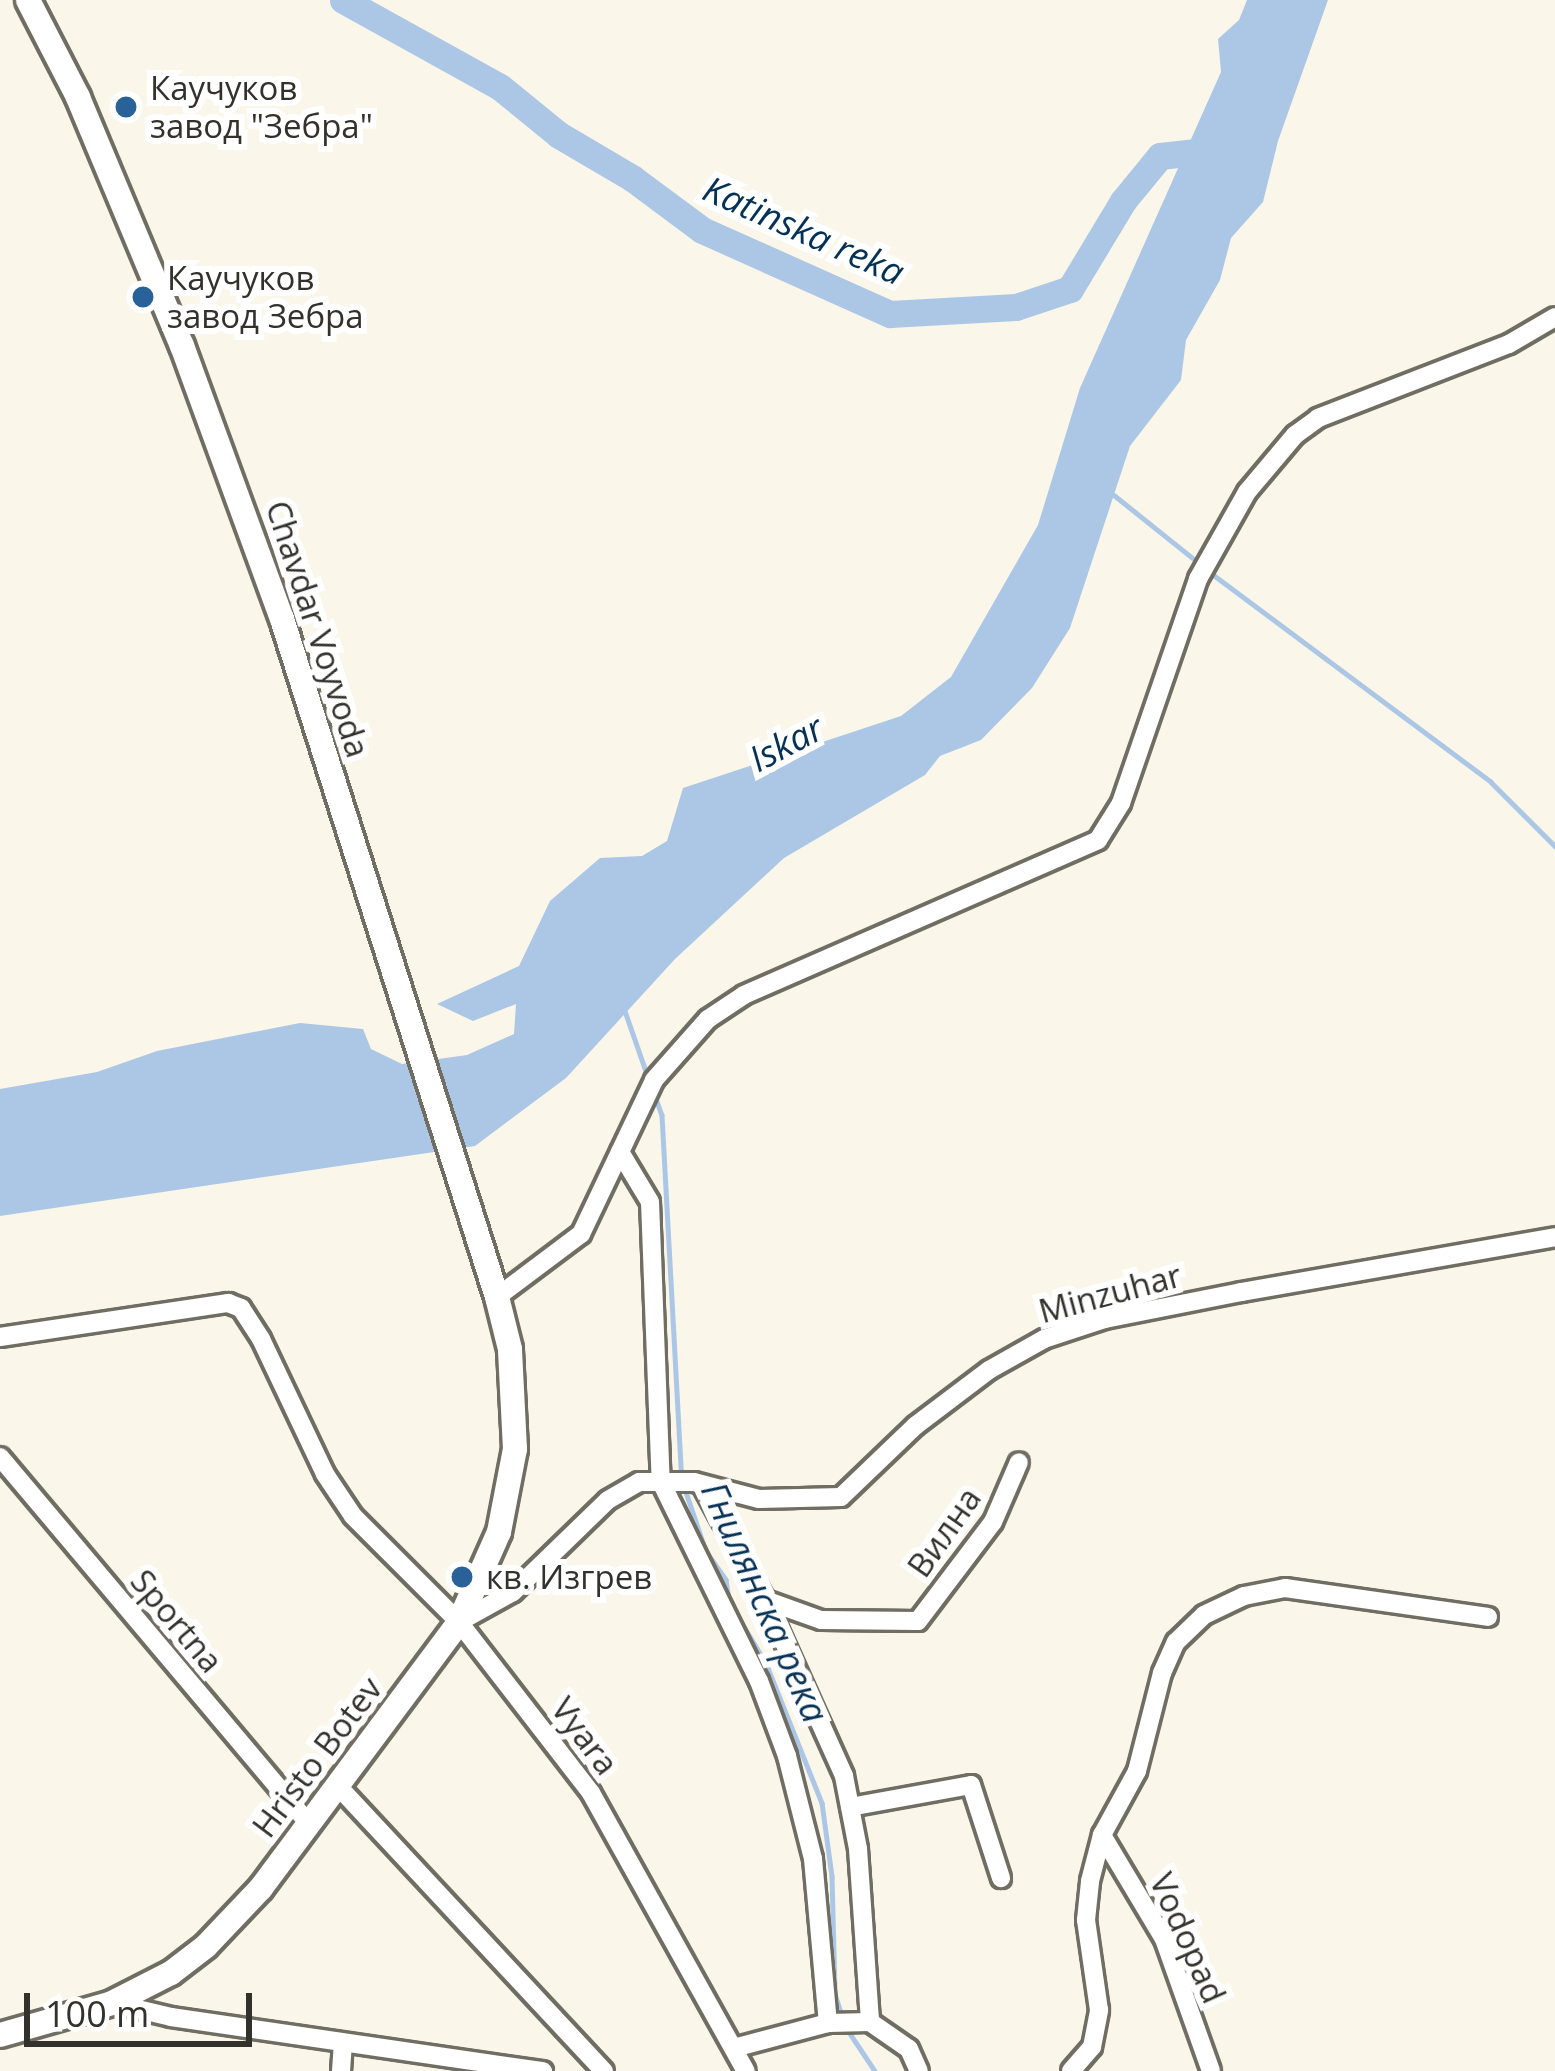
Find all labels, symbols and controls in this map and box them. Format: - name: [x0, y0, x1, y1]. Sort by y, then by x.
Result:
- place label: Каучуков завод "Зебра": [150, 68, 373, 146]
- marker: Каучуков завод "Зебра": [113, 94, 139, 120]
- water label: Katinska reka: [697, 167, 911, 293]
- place label: Каучуков завод Зебра: [167, 258, 364, 336]
- marker: Каучуков завод Зебра: [130, 284, 156, 310]
- street label: Chavdar Voyvoda: [258, 496, 378, 762]
- water label: Iskar: [742, 706, 830, 780]
- street label: Minzuhar: [1034, 1255, 1186, 1331]
- water label: Гнилянска река: [693, 1475, 837, 1729]
- street label: Вилна: [899, 1480, 989, 1584]
- place label: кв. Изгрев: [486, 1557, 652, 1597]
- street label: Sportna: [123, 1562, 231, 1680]
- marker: кв. Изгрев: [449, 1564, 475, 1590]
- street label: Hristo Botev: [244, 1669, 390, 1845]
- street label: Vyara: [543, 1690, 627, 1782]
- street label: Vodopad: [1142, 1867, 1234, 2009]
- scale bar: [30, 1969, 258, 2043]
- text: 100 m: [45, 1989, 149, 2038]

